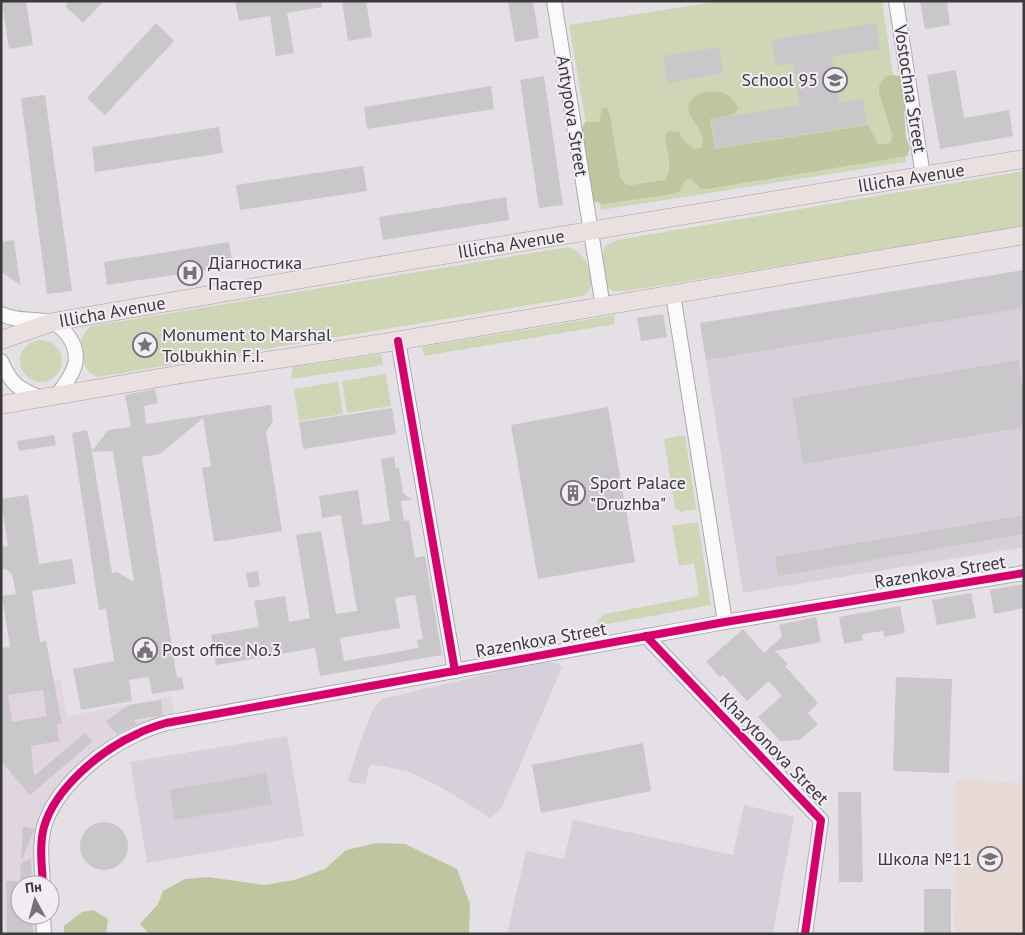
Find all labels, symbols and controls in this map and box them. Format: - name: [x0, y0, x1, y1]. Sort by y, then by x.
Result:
- street label: Vostochna Street: [889, 22, 932, 155]
- street label: Antypova Street: [552, 54, 593, 178]
- school or university icon: School 95: [822, 67, 848, 93]
- place label: School 95: [742, 68, 818, 91]
- street label: Illicha Avenue: [856, 158, 966, 197]
- street label: Illicha Avenue: [456, 224, 566, 263]
- place label: Діагностика Пастер: [208, 251, 302, 295]
- hospital icon: Діагностика Пастер: [177, 260, 203, 286]
- street label: Illicha Avenue: [57, 291, 167, 332]
- place label: Monument to Marshal Tolbukhin F.I.: [162, 323, 332, 367]
- place icon: Monument to Marshal Tolbukhin F.I.: [132, 332, 158, 358]
- place label: Sport Palace "Druzhba": [590, 471, 686, 515]
- building icon: Sport Palace "Druzhba": [560, 480, 586, 506]
- street label: Razenkova Street: [873, 550, 1007, 593]
- street label: Razenkova Street: [474, 617, 608, 662]
- public building icon: Post office No.3: [132, 637, 158, 663]
- place label: Post office No.3: [162, 638, 281, 661]
- street label: Kharytonova Street: [715, 688, 834, 810]
- school or university icon: Школа №11: [977, 846, 1003, 872]
- place label: Школа №11: [877, 847, 972, 870]
- north arrow: [10, 875, 60, 925]
- text: Пн: [24, 877, 43, 897]

